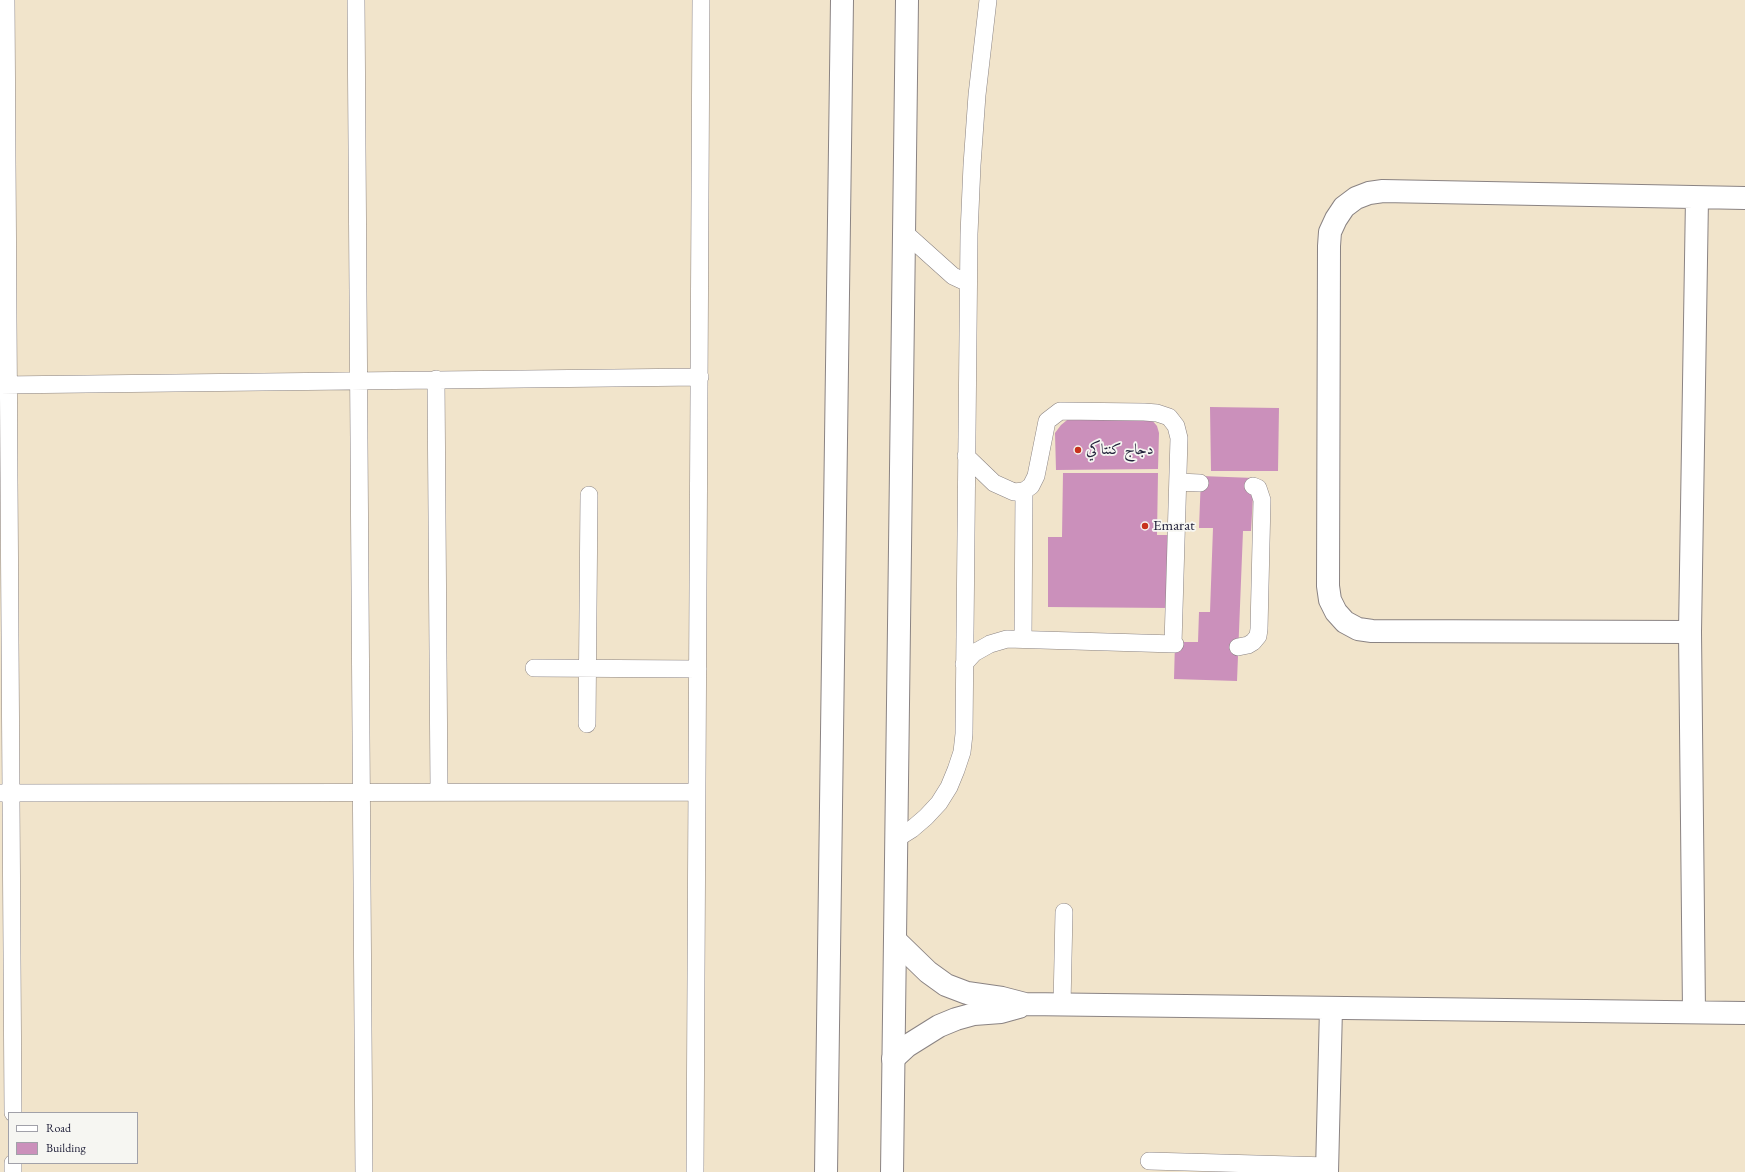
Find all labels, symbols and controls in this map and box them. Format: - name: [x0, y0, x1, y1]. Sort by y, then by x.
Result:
- place label: دجاج كنتاكي: [1086, 441, 1154, 459]
- marker: دجاج كنتاكي: [1073, 445, 1083, 455]
- place label: Emarat: [1153, 517, 1195, 535]
- marker: Emarat: [1140, 521, 1150, 531]
- legend: [8, 1112, 138, 1164]
- text: Road: [46, 1120, 71, 1136]
- text: Building: [46, 1140, 86, 1156]

